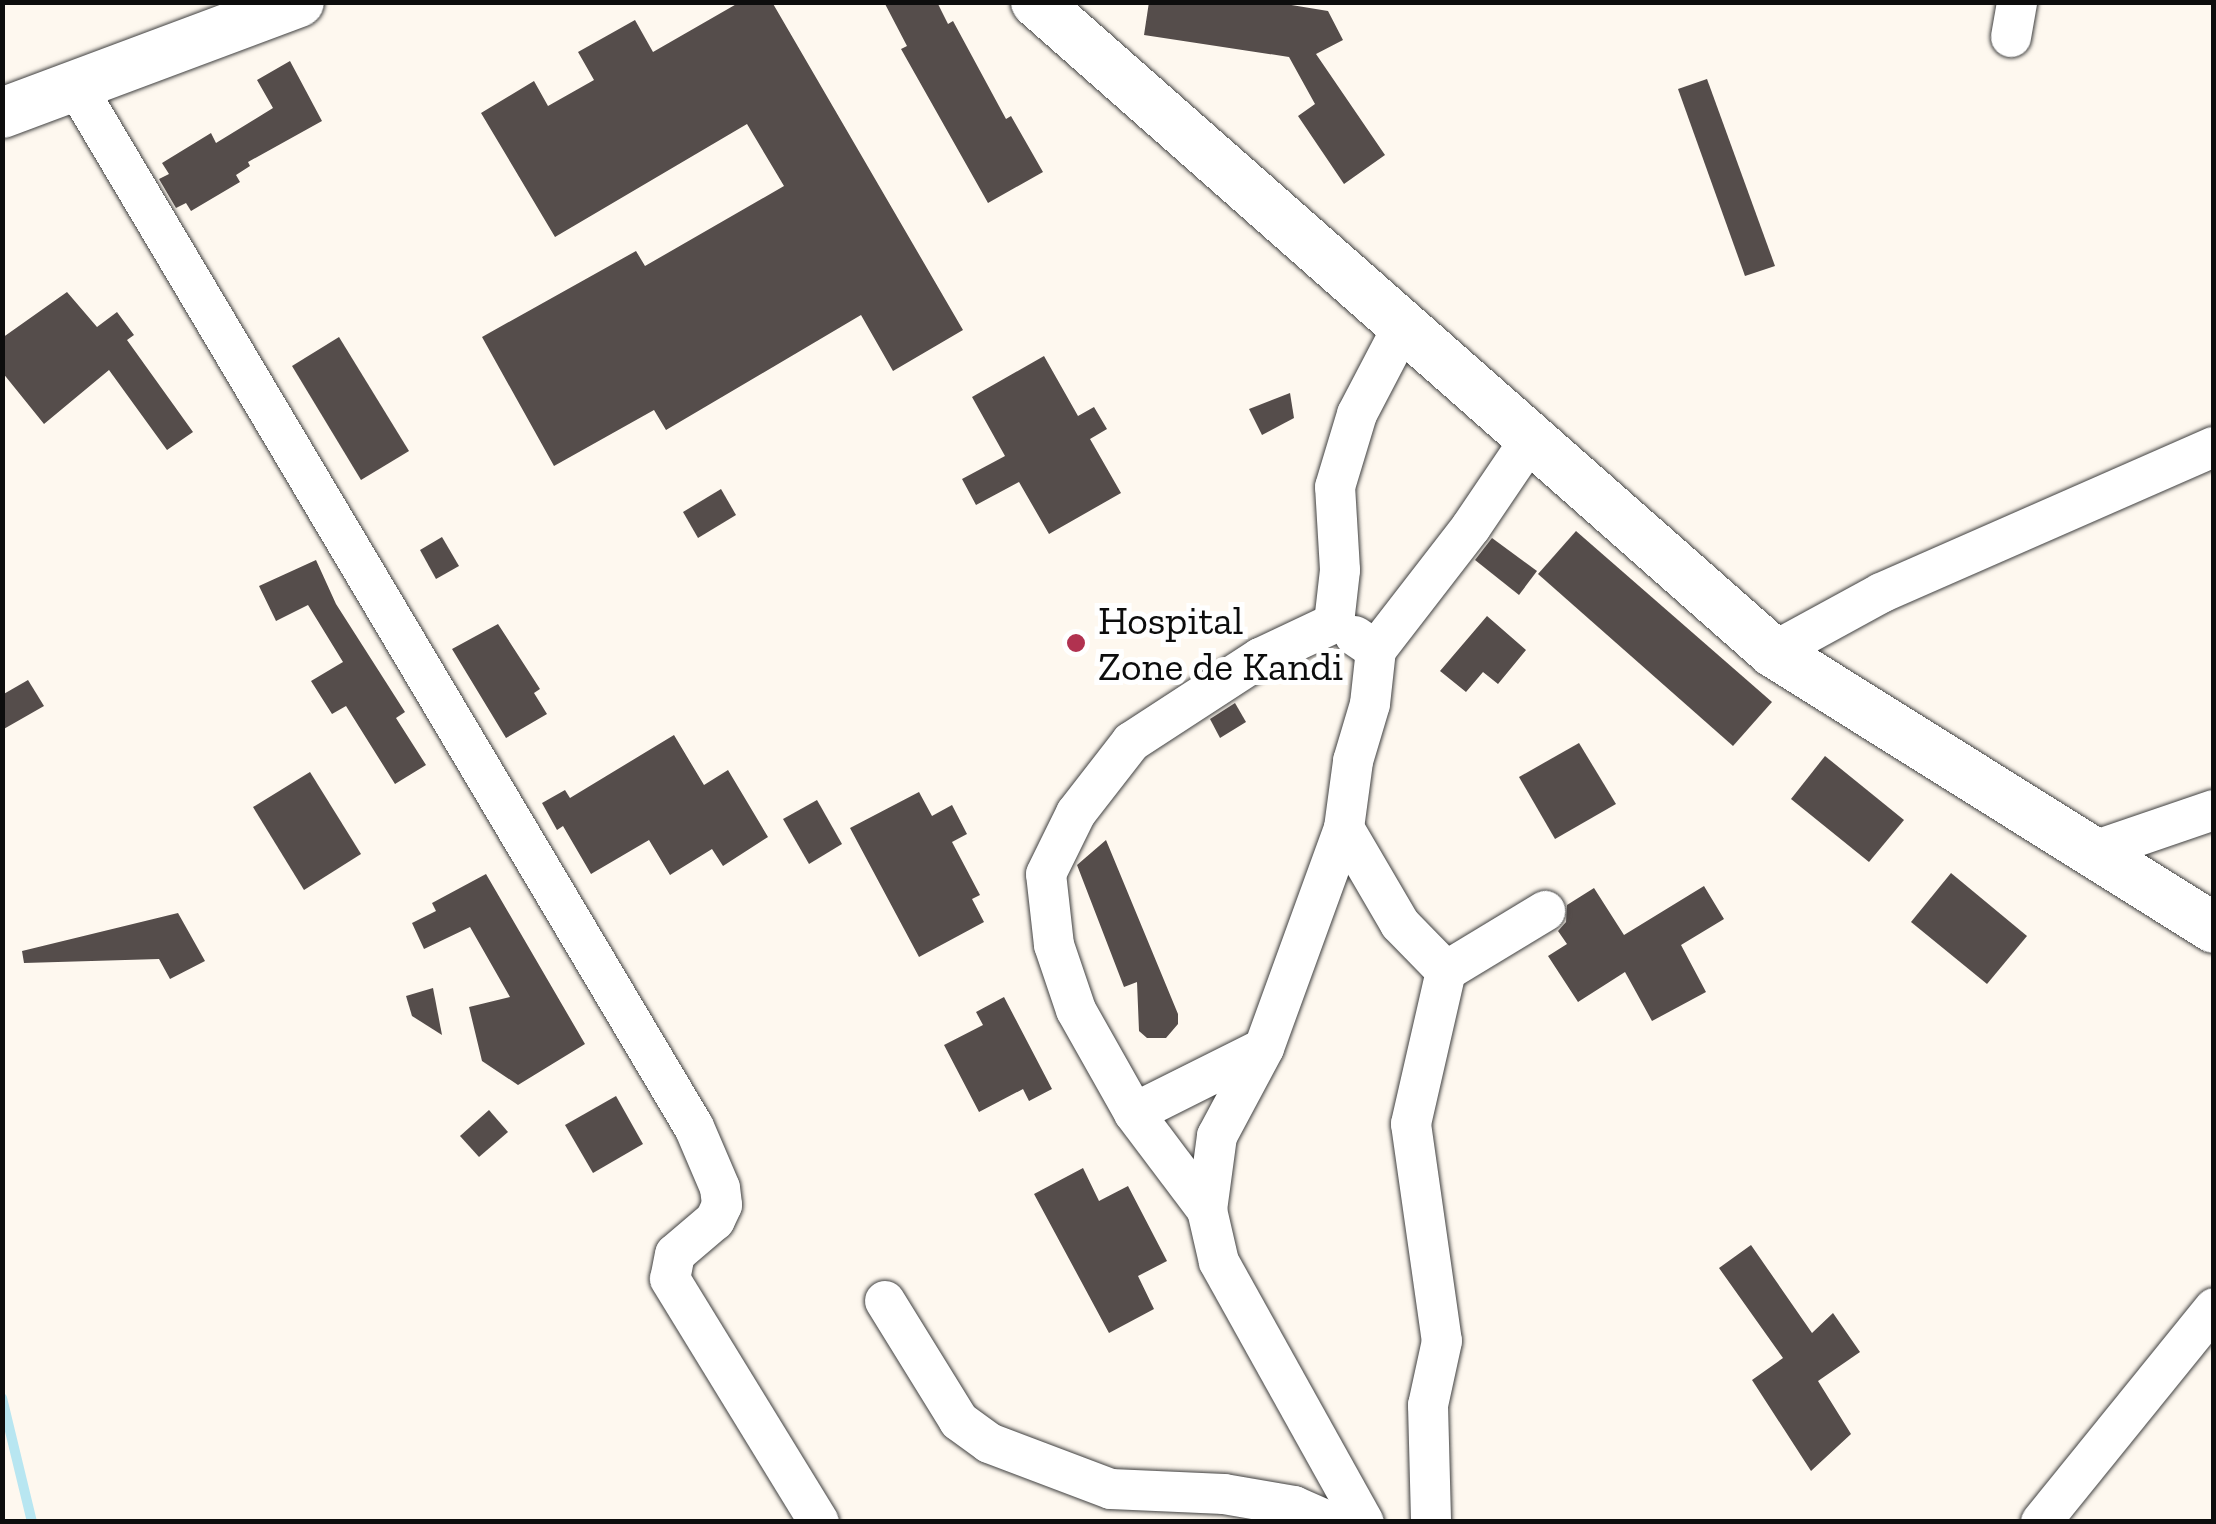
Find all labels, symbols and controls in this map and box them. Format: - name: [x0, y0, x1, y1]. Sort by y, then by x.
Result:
- place label: Hospital Zone de Kandi: [1098, 596, 1343, 690]
- marker: Hospital Zone de Kandi: [1063, 630, 1089, 656]

